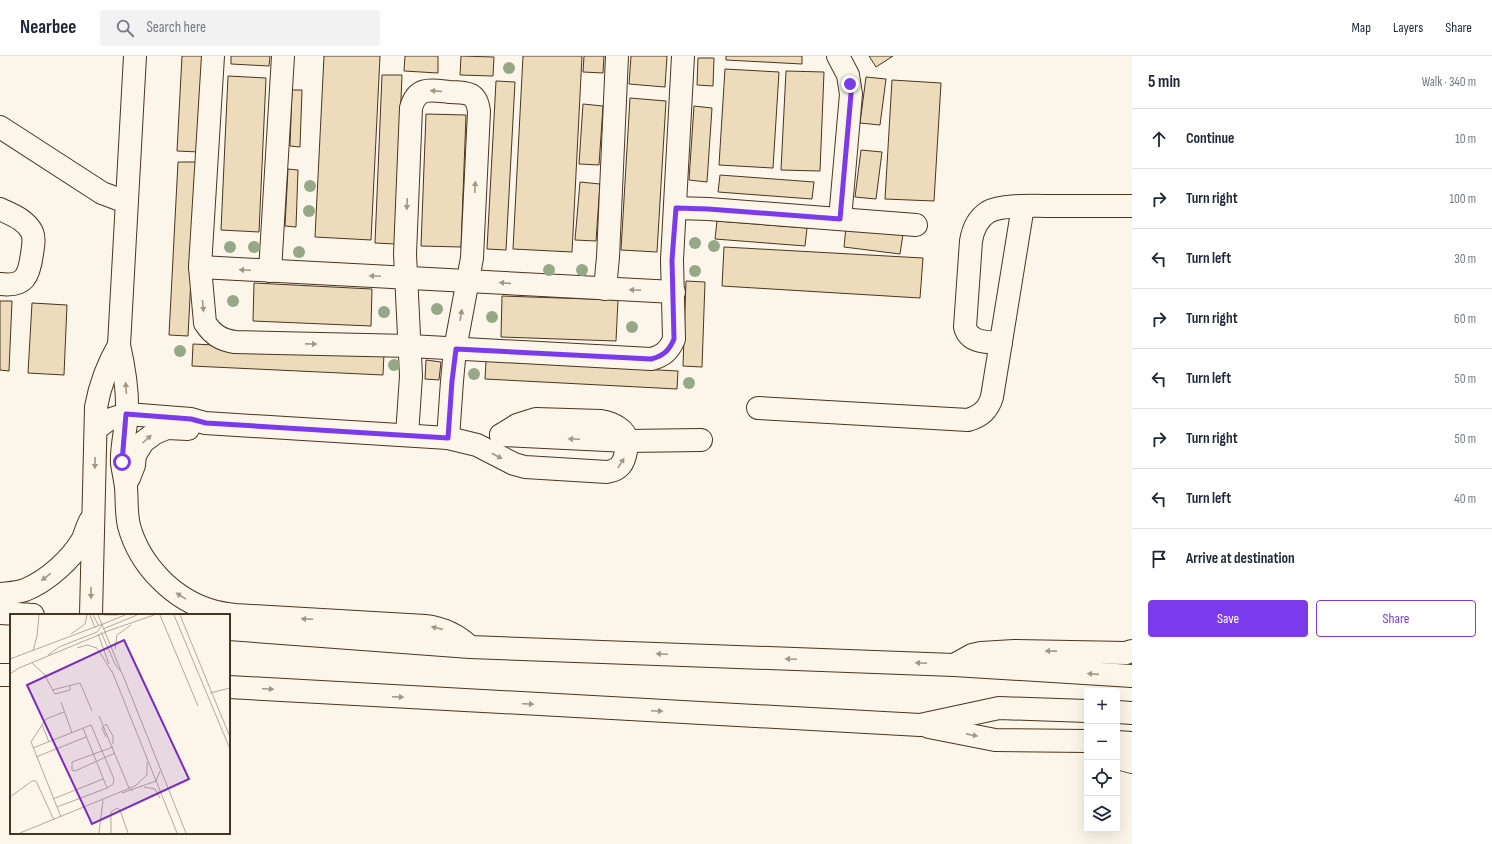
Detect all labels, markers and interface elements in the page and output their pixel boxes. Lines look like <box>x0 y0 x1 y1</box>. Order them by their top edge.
search box <box>100 10 380 46</box>
text: Nearbee <box>20 16 76 39</box>
icon: search <box>114 17 136 39</box>
text: Search here <box>146 18 206 37</box>
text: Map <box>1351 19 1371 36</box>
text: Layers <box>1393 19 1423 36</box>
text: Share <box>1445 19 1472 36</box>
text: 5 min <box>1148 72 1180 92</box>
text: Walk · 340 m <box>1422 74 1476 90</box>
route end <box>841 75 859 93</box>
one-way arrow <box>429 87 442 94</box>
icon: ahead <box>1148 128 1170 150</box>
text: Continue <box>1186 129 1235 148</box>
text: 10 m <box>1455 131 1476 147</box>
one-way arrow <box>472 181 479 193</box>
icon: right <box>1148 188 1170 210</box>
text: Turn right <box>1186 189 1238 208</box>
text: 100 m <box>1449 191 1476 207</box>
one-way arrow <box>404 198 410 211</box>
icon: left <box>1148 248 1170 270</box>
text: Turn left <box>1186 249 1231 268</box>
text: 30 m <box>1454 251 1476 267</box>
one-way arrow <box>238 267 251 273</box>
one-way arrow <box>368 273 381 279</box>
one-way arrow <box>499 279 511 286</box>
one-way arrow <box>629 287 641 294</box>
one-way arrow <box>200 300 206 312</box>
icon: right <box>1148 308 1170 330</box>
one-way arrow <box>459 309 465 322</box>
text: Turn right <box>1186 309 1238 328</box>
text: 60 m <box>1454 311 1476 327</box>
one-way arrow <box>305 341 318 347</box>
icon: left <box>1148 368 1170 390</box>
text: Turn left <box>1186 369 1231 388</box>
text: 50 m <box>1455 371 1476 387</box>
one-way arrow <box>122 382 129 394</box>
icon: right <box>1148 428 1170 450</box>
text: Turn right <box>1186 429 1238 448</box>
text: 50 m <box>1455 431 1476 447</box>
one-way arrow <box>142 435 152 444</box>
one-way arrow <box>568 435 580 442</box>
route start <box>113 453 131 471</box>
one-way arrow <box>492 453 503 459</box>
one-way arrow <box>92 457 98 470</box>
one-way arrow <box>617 458 625 468</box>
icon: left <box>1148 488 1170 510</box>
text: Turn left <box>1186 489 1231 508</box>
text: 40 m <box>1454 491 1476 507</box>
icon: arrive <box>1148 548 1170 570</box>
text: Arrive at destination <box>1186 549 1295 568</box>
one-way arrow <box>41 573 52 581</box>
one-way arrow <box>88 587 94 600</box>
one-way arrow <box>176 592 186 600</box>
button: Save <box>1148 600 1308 637</box>
button: Share <box>1316 600 1476 637</box>
inset map <box>10 614 230 834</box>
one-way arrow <box>300 616 313 622</box>
one-way arrow <box>431 624 443 630</box>
one-way arrow <box>1045 648 1057 655</box>
one-way arrow <box>655 651 668 657</box>
one-way arrow <box>785 655 797 662</box>
one-way arrow <box>915 660 927 667</box>
one-way arrow <box>1087 670 1099 677</box>
one-way arrow <box>262 686 274 693</box>
map controls <box>1084 688 1120 832</box>
button: + <box>1084 688 1120 724</box>
one-way arrow <box>392 693 404 700</box>
one-way arrow <box>522 700 534 707</box>
one-way arrow <box>651 708 664 714</box>
button: − <box>1084 724 1120 760</box>
one-way arrow <box>966 733 978 739</box>
button: locate <box>1084 760 1120 796</box>
button: layers <box>1084 796 1120 832</box>

